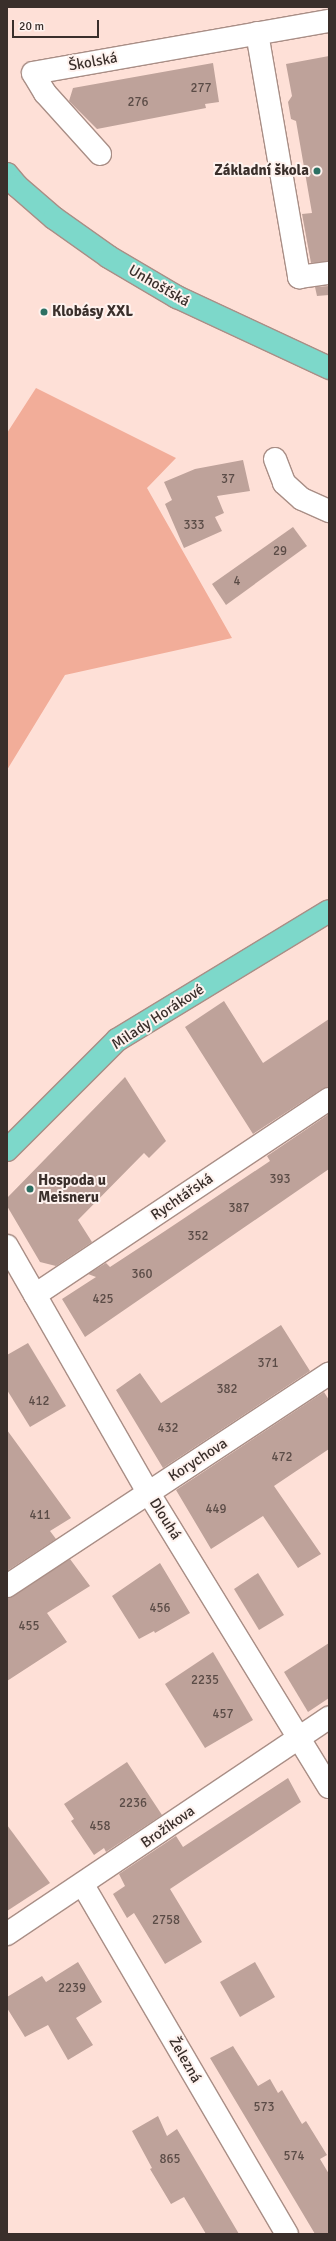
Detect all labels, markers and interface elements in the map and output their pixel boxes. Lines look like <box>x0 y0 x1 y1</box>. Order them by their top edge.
scale bar <box>14 12 101 38</box>
text: 20 m <box>19 19 44 34</box>
street label: Školská <box>67 49 119 75</box>
house number: 277 <box>190 80 212 96</box>
house number: 276 <box>127 94 149 110</box>
place label: Základní škola <box>214 162 309 180</box>
marker: Základní škola <box>312 166 322 176</box>
street label: Unhošťská <box>125 261 193 311</box>
place label: Klobásy XXL <box>52 303 133 321</box>
marker: Klobásy XXL <box>39 307 49 317</box>
house number: 37 <box>221 471 235 487</box>
house number: 333 <box>183 517 205 533</box>
house number: 29 <box>273 543 287 559</box>
house number: 4 <box>233 573 241 589</box>
street label: Milady Horákové <box>108 980 208 1054</box>
street label: Rychtářská <box>147 1170 217 1224</box>
place label: Hospoda u Meisneru <box>38 1171 106 1206</box>
house number: 393 <box>269 1171 291 1187</box>
marker: Hospoda u Meisneru <box>25 1184 35 1194</box>
house number: 387 <box>228 1200 250 1216</box>
house number: 352 <box>187 1228 209 1244</box>
house number: 360 <box>131 1266 153 1282</box>
house number: 425 <box>92 1291 114 1307</box>
house number: 371 <box>257 1355 279 1371</box>
house number: 382 <box>216 1381 238 1397</box>
house number: 412 <box>28 1393 50 1409</box>
house number: 432 <box>157 1420 179 1436</box>
street label: Korychova <box>165 1434 231 1486</box>
house number: 472 <box>271 1449 293 1465</box>
street label: Dlouhá <box>145 1495 185 1543</box>
house number: 449 <box>205 1501 227 1517</box>
house number: 411 <box>29 1507 51 1523</box>
house number: 456 <box>149 1600 171 1616</box>
house number: 455 <box>18 1618 40 1634</box>
house number: 2235 <box>191 1672 219 1688</box>
house number: 457 <box>212 1706 234 1722</box>
house number: 2236 <box>119 1795 147 1811</box>
street label: Brožíkova <box>138 1802 198 1852</box>
house number: 458 <box>89 1818 111 1834</box>
house number: 2758 <box>152 1912 180 1928</box>
house number: 2239 <box>58 1980 86 1996</box>
street label: Železná <box>165 2034 205 2086</box>
house number: 573 <box>253 2099 275 2115</box>
house number: 574 <box>283 2148 305 2164</box>
house number: 865 <box>159 2151 181 2167</box>

